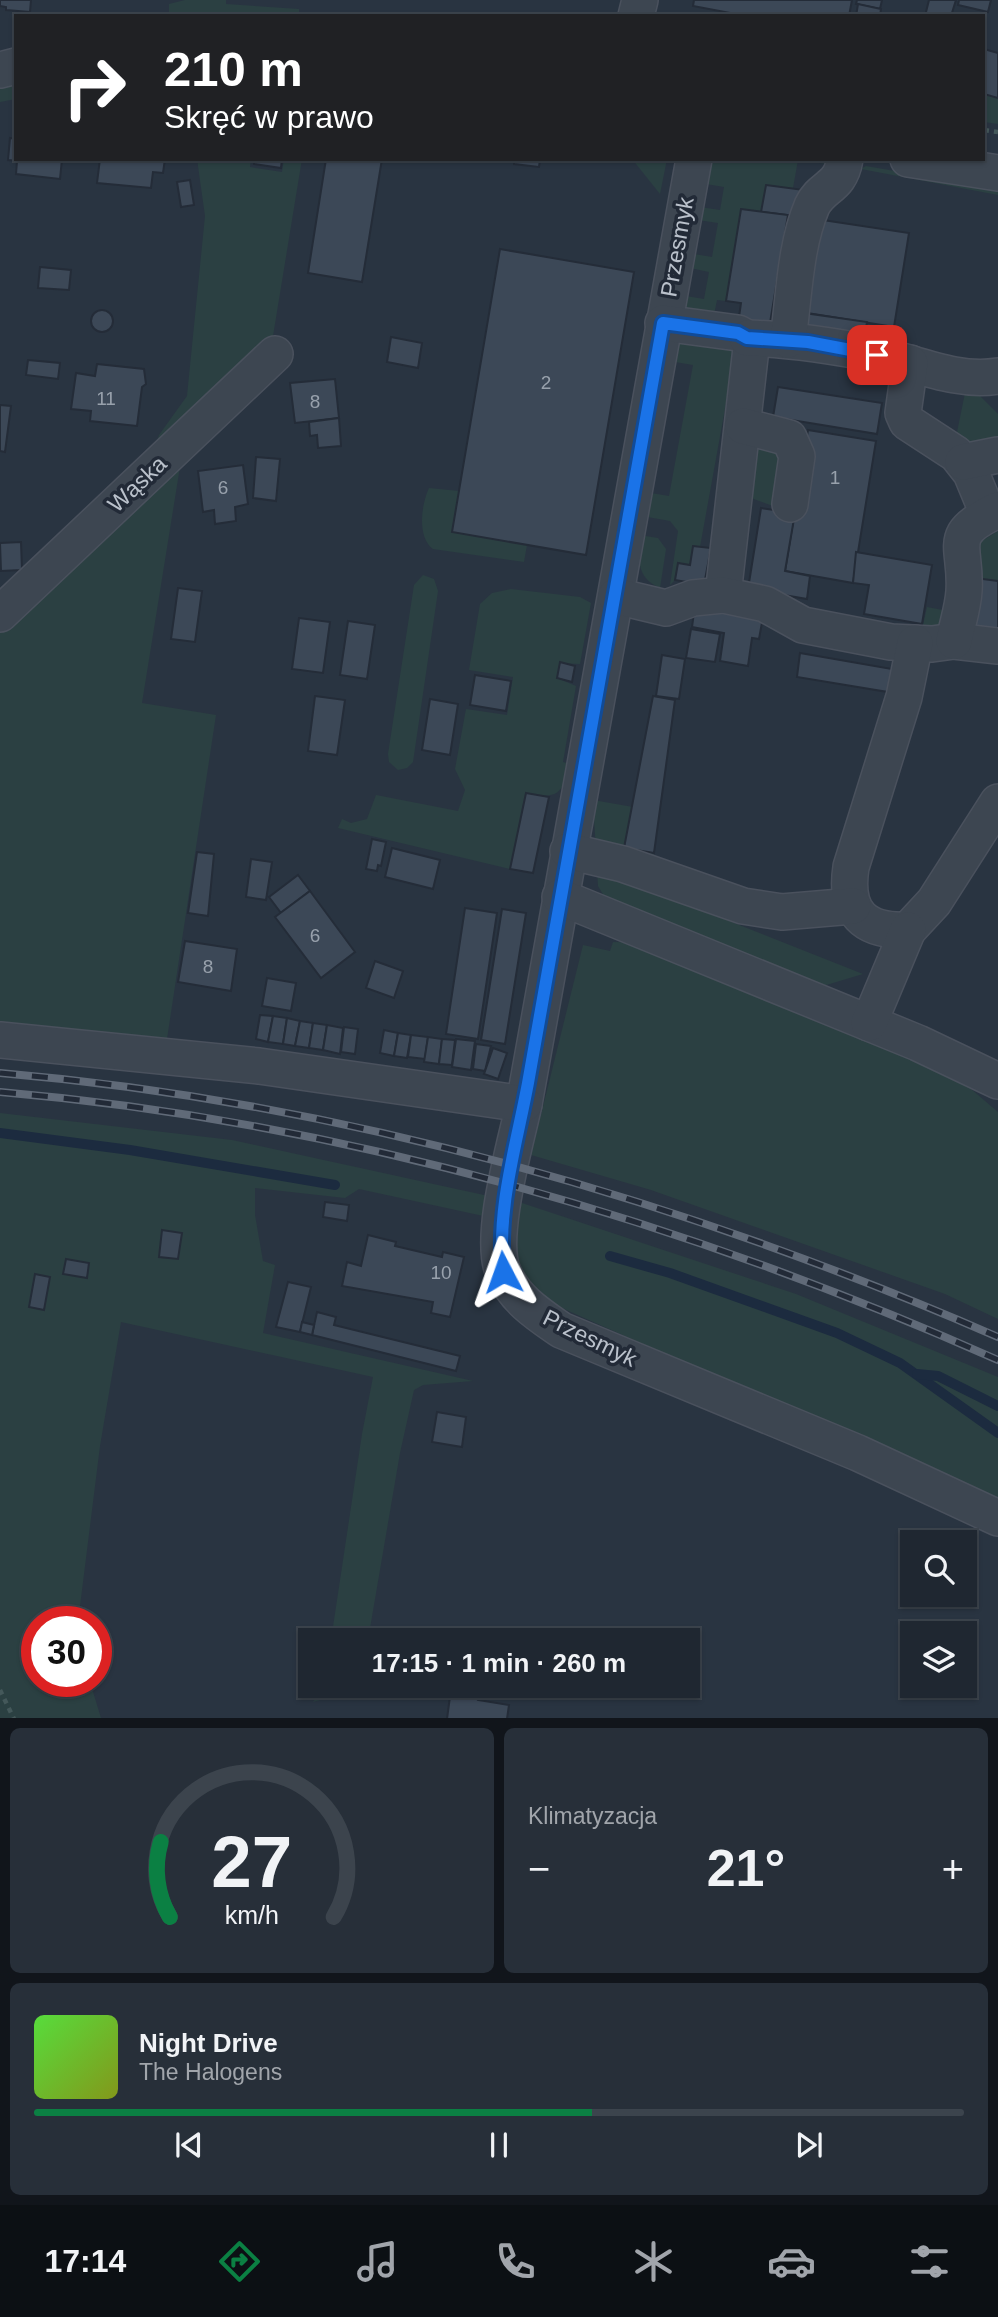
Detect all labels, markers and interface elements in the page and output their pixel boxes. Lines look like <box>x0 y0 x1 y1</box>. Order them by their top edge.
icon: right <box>49 42 140 133</box>
text: 210 m <box>164 42 303 96</box>
text: Skręć w prawo <box>164 99 374 135</box>
street label: Przesmyk <box>655 195 699 299</box>
pin <box>847 325 907 385</box>
icon: arrive <box>858 336 896 374</box>
house number: 2 <box>541 372 551 393</box>
house number: 11 <box>96 388 116 409</box>
house number: 8 <box>310 391 320 412</box>
street label: Wąska <box>102 450 172 517</box>
house number: 1 <box>830 467 840 488</box>
house number: 6 <box>218 477 228 498</box>
house number: 6 <box>310 925 320 946</box>
house number: 8 <box>203 956 213 977</box>
position arrow <box>466 1235 540 1309</box>
house number: 10 <box>430 1262 452 1283</box>
street label: Przesmyk <box>539 1304 642 1372</box>
map controls <box>900 1530 977 1698</box>
button: search <box>900 1530 977 1607</box>
speed limit sign: 30 <box>21 1606 112 1697</box>
button: layers <box>900 1621 977 1698</box>
text: 17:15 · 1 min · 260 m <box>372 1648 626 1678</box>
text: Klimatyzacja <box>528 1803 657 1829</box>
text: 27 <box>212 1821 292 1902</box>
text: 21° <box>707 1839 785 1897</box>
text: − <box>528 1848 550 1890</box>
text: + <box>942 1848 964 1890</box>
text: km/h <box>225 1900 279 1928</box>
text: Night Drive <box>139 2028 278 2058</box>
text: The Halogens <box>139 2059 282 2085</box>
icon: previous <box>170 2126 208 2164</box>
icon: pause <box>480 2126 518 2164</box>
icon: next <box>790 2126 828 2164</box>
icon: directions <box>215 2237 264 2286</box>
icon: music <box>353 2237 402 2286</box>
icon: phone <box>491 2237 540 2286</box>
icon: climate <box>629 2237 678 2286</box>
icon: car <box>767 2237 816 2286</box>
icon: filters <box>905 2237 954 2286</box>
text: 17:14 <box>44 2243 126 2279</box>

